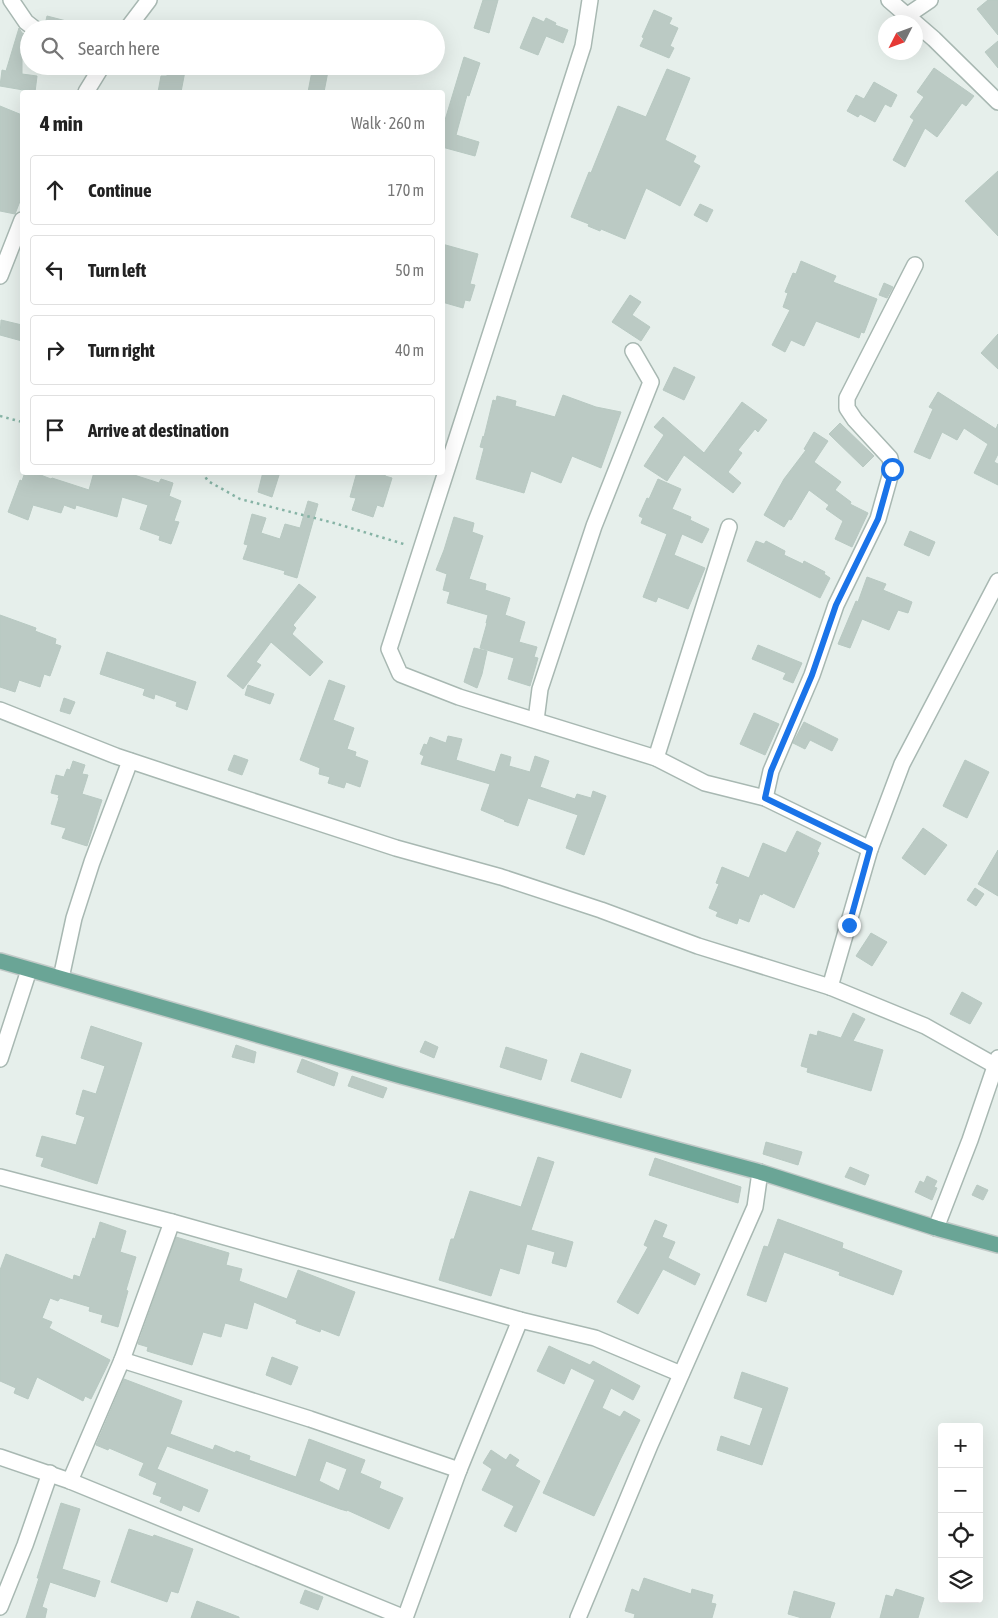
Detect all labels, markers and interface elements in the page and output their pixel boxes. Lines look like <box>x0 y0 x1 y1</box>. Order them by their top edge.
north arrow <box>878 15 923 60</box>
search box <box>20 20 445 75</box>
icon: search <box>38 34 66 62</box>
text: Search here <box>78 37 160 59</box>
text: 4 min <box>40 111 83 135</box>
text: Walk · 260 m <box>351 114 425 132</box>
icon: ahead <box>41 176 69 204</box>
text: Continue <box>88 179 152 201</box>
text: 170 m <box>388 181 424 199</box>
icon: left <box>41 256 69 284</box>
text: Turn left <box>88 259 146 281</box>
text: 50 m <box>395 261 424 279</box>
icon: right <box>41 336 69 364</box>
text: Turn right <box>88 339 155 361</box>
text: 40 m <box>395 341 424 359</box>
icon: arrive <box>41 416 69 444</box>
text: Arrive at destination <box>88 419 229 441</box>
route start <box>881 458 904 481</box>
route end <box>838 914 861 937</box>
map controls <box>938 1423 983 1603</box>
button: + <box>938 1423 983 1468</box>
button: − <box>938 1468 983 1513</box>
button: locate <box>938 1513 983 1558</box>
button: layers <box>938 1558 983 1603</box>

